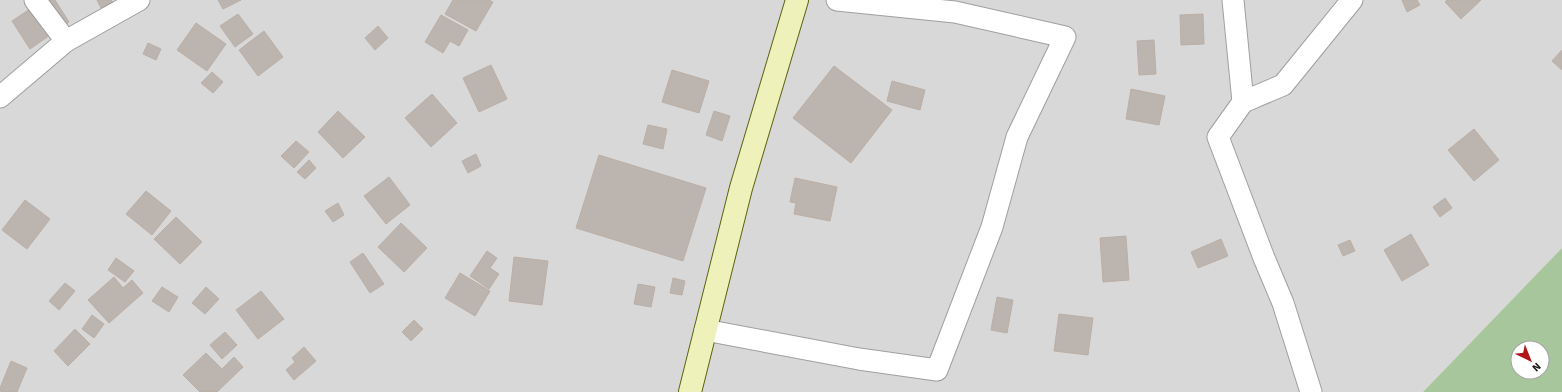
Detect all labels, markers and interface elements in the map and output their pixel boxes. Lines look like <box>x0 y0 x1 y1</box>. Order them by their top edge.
north arrow <box>1510 340 1550 380</box>
text: N <box>1529 359 1544 375</box>

